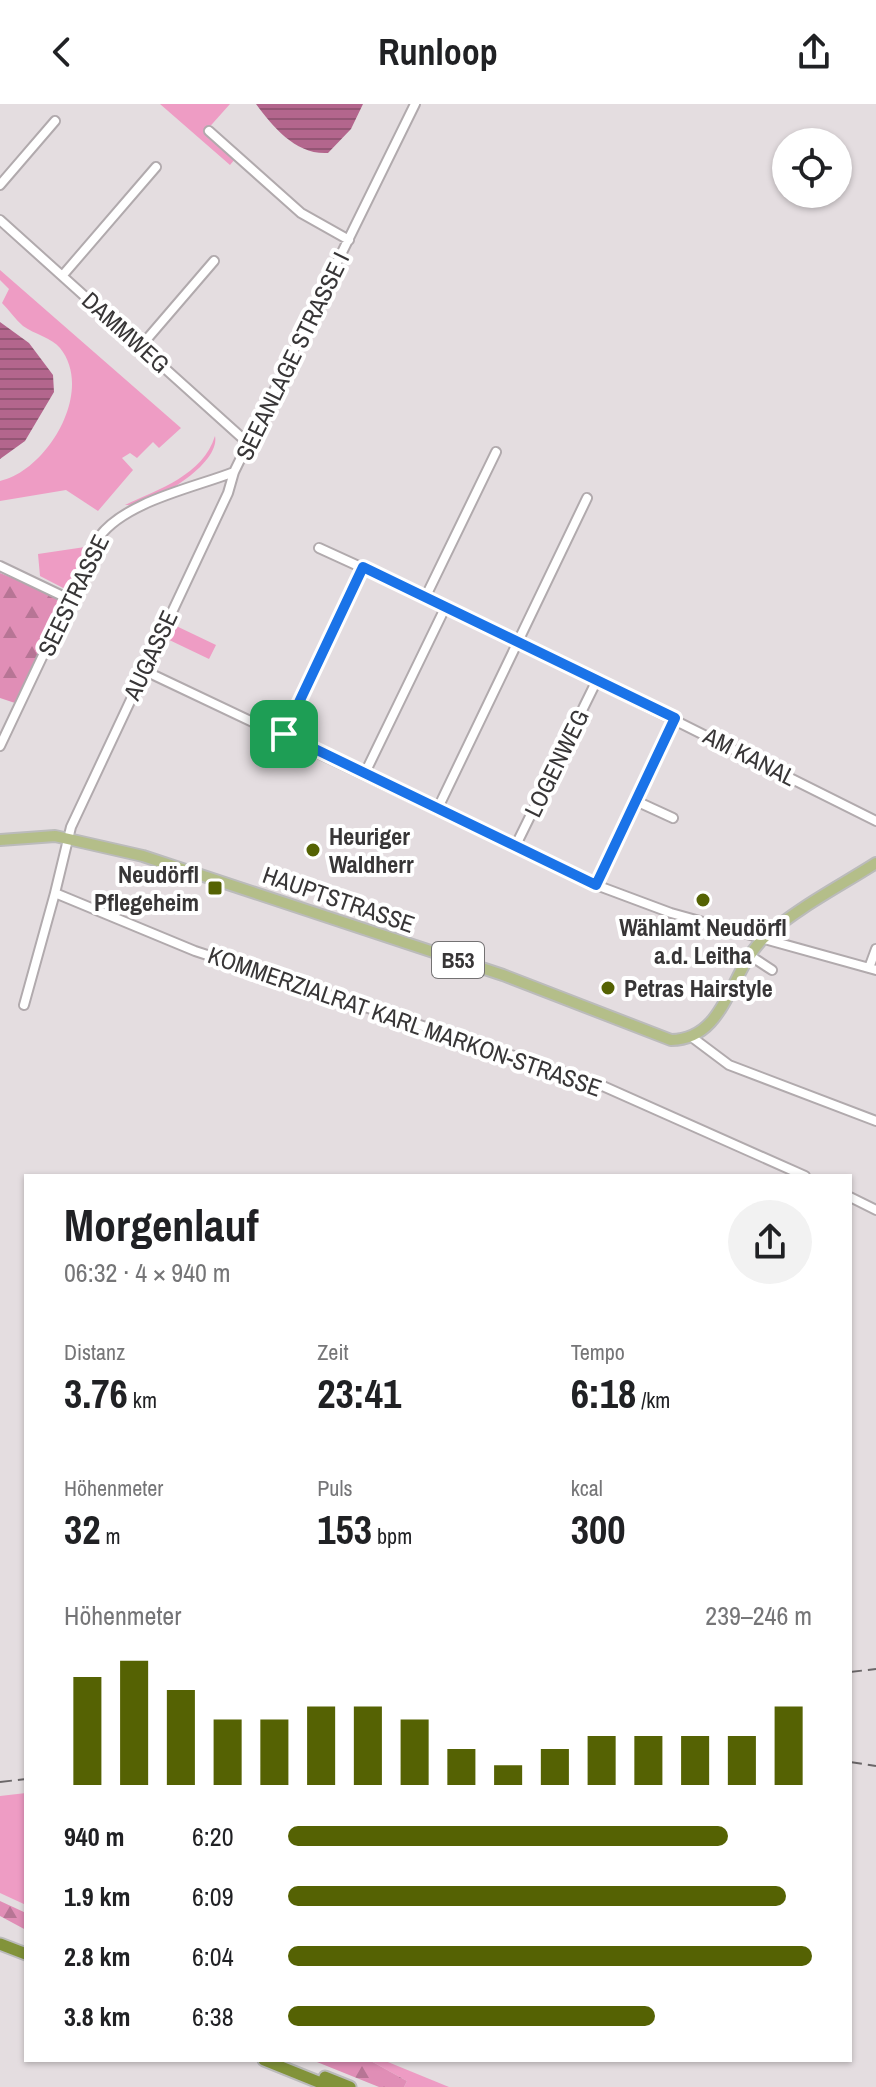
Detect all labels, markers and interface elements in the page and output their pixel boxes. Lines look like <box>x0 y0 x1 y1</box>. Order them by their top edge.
text: Runloop <box>378 28 498 76</box>
icon: back <box>40 30 84 74</box>
icon: share <box>792 30 836 74</box>
map controls <box>772 128 852 208</box>
button: locate <box>772 128 852 208</box>
street label: SEEANLAGE STRASSE I <box>228 247 356 465</box>
street label: DAMMWEG <box>75 284 177 380</box>
street label: SEESTRASSE <box>30 529 116 661</box>
street label: AUGASSE <box>115 605 185 706</box>
pin <box>250 700 318 768</box>
street label: LOGENWEG <box>516 704 596 822</box>
icon: arrive <box>262 712 306 756</box>
street label: AM KANAL <box>698 719 802 793</box>
place label: Heuriger Waldherr <box>329 820 414 880</box>
marker: Heuriger Waldherr <box>304 841 322 859</box>
place label: Neudörfl Pflegeheim <box>94 858 199 918</box>
street label: HAUPTSTRASSE <box>259 858 419 940</box>
marker: Neudörfl Pflegeheim <box>206 879 224 897</box>
marker: Wählamt Neudörfl a.d. Leitha <box>694 891 712 909</box>
place label: Wählamt Neudörfl a.d. Leitha <box>619 911 787 971</box>
street label: KOMMERZIALRAT KARL MARKON-STRASSE <box>204 938 606 1104</box>
road number: B53 <box>432 942 484 978</box>
place label: Petras Hairstyle <box>624 972 773 1004</box>
marker: Petras Hairstyle <box>599 979 617 997</box>
text: Morgenlauf <box>64 1195 258 1255</box>
button: share <box>728 1200 812 1284</box>
text: 06:32 · 4 × 940 m <box>64 1255 231 1290</box>
text: Distanz <box>64 1337 125 1367</box>
text: Zeit <box>317 1337 348 1367</box>
text: Tempo <box>571 1337 625 1367</box>
text: 3.76 <box>64 1367 128 1420</box>
text: 23:41 <box>317 1367 401 1420</box>
text: 6:18 <box>571 1367 636 1420</box>
text: km <box>128 1385 157 1415</box>
text: /km <box>636 1385 670 1415</box>
text: Höhenmeter <box>64 1473 163 1503</box>
text: Puls <box>317 1473 352 1503</box>
text: kcal <box>571 1473 603 1503</box>
text: 32 <box>64 1503 100 1556</box>
text: 153 <box>317 1503 372 1556</box>
text: 300 <box>571 1503 625 1556</box>
text: m <box>100 1521 121 1551</box>
text: bpm <box>372 1521 412 1551</box>
text: Höhenmeter <box>64 1598 181 1633</box>
text: 239–246 m <box>705 1598 812 1633</box>
text: 940 m <box>64 1819 124 1854</box>
text: 6:20 <box>192 1819 234 1854</box>
text: 1.9 km <box>64 1879 130 1914</box>
text: 6:09 <box>192 1879 234 1914</box>
text: 2.8 km <box>64 1939 130 1974</box>
text: 6:04 <box>192 1939 234 1974</box>
text: 3.8 km <box>64 1999 130 2034</box>
text: 6:38 <box>192 1999 234 2034</box>

